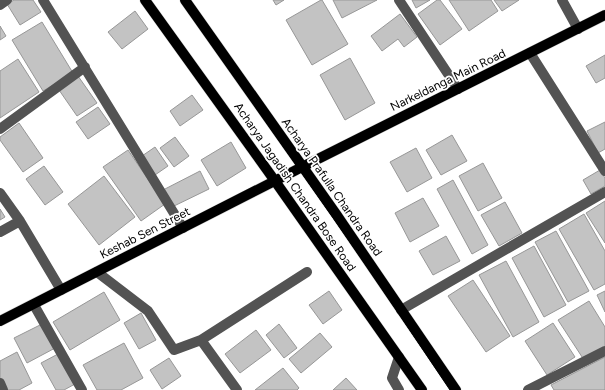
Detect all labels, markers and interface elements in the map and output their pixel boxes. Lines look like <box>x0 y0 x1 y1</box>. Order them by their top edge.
street label: Narkeldanga Main Road <box>388 46 508 114</box>
street label: Acharya Jagadish Chandra Bose Road <box>231 100 359 274</box>
street label: Acharya Prafulla Chandra Road <box>279 115 385 259</box>
street label: Keshab Sen Street <box>98 204 193 262</box>

